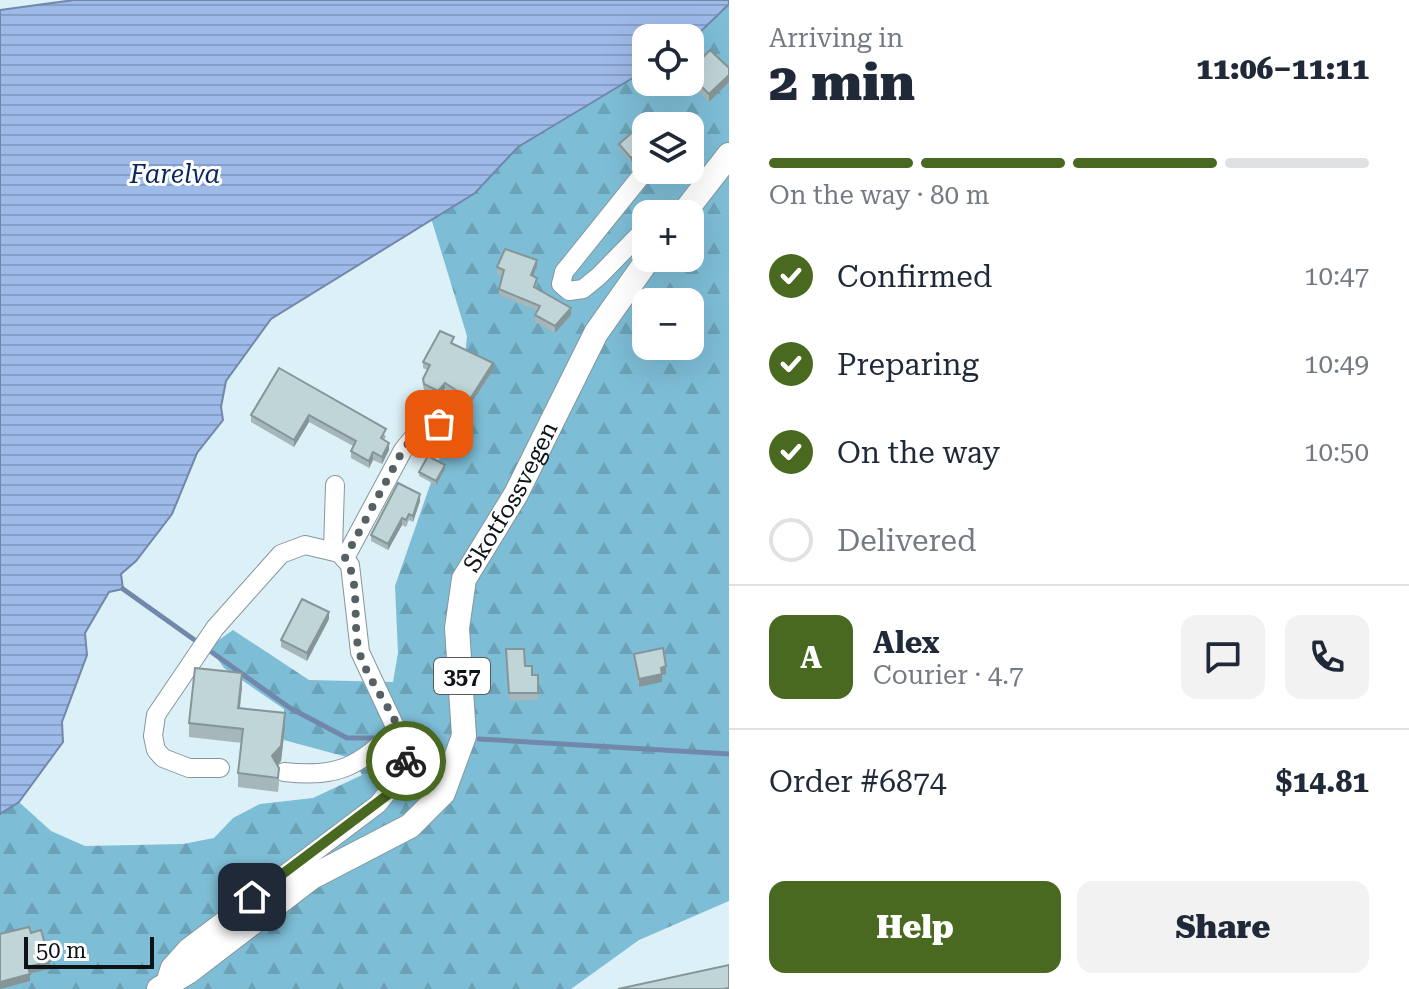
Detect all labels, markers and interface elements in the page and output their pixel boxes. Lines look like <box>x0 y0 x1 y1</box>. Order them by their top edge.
text: Arriving in <box>769 23 903 53</box>
map controls <box>632 24 704 360</box>
button: locate <box>632 24 704 96</box>
text: 11:06–11:11 <box>1196 51 1369 86</box>
text: 2 min <box>769 52 915 113</box>
button: layers <box>632 112 704 184</box>
water label: Farelva <box>129 159 220 189</box>
text: On the way · 80 m <box>769 180 989 210</box>
button: + <box>632 200 704 272</box>
icon: check <box>769 254 813 298</box>
text: Confirmed <box>837 259 992 294</box>
text: 10:47 <box>1304 261 1369 291</box>
button: − <box>632 288 704 360</box>
icon: check <box>769 342 813 386</box>
text: Preparing <box>837 347 979 382</box>
text: 10:49 <box>1304 349 1369 379</box>
pin <box>405 390 473 458</box>
icon: bag <box>417 402 461 446</box>
street label: Skotfossvegen <box>458 417 564 577</box>
icon: check <box>769 430 813 474</box>
text: On the way <box>837 435 1000 470</box>
text: 10:50 <box>1304 437 1369 467</box>
text: Delivered <box>837 523 976 558</box>
button: chat <box>1181 615 1265 699</box>
button: phone <box>1285 615 1369 699</box>
text: Alex <box>873 625 940 660</box>
text: A <box>800 640 822 675</box>
road number: 357 <box>434 658 490 694</box>
text: Courier · 4.7 <box>873 660 1023 690</box>
courier <box>366 721 446 801</box>
icon: bike <box>384 739 428 783</box>
text: Order #6874 <box>769 764 947 799</box>
text: $14.81 <box>1276 764 1369 799</box>
pin <box>218 863 286 931</box>
icon: home <box>230 875 274 919</box>
button: Help <box>769 881 1061 973</box>
button: Share <box>1077 881 1369 973</box>
scale bar <box>24 933 154 969</box>
text: 50 m <box>36 938 86 963</box>

